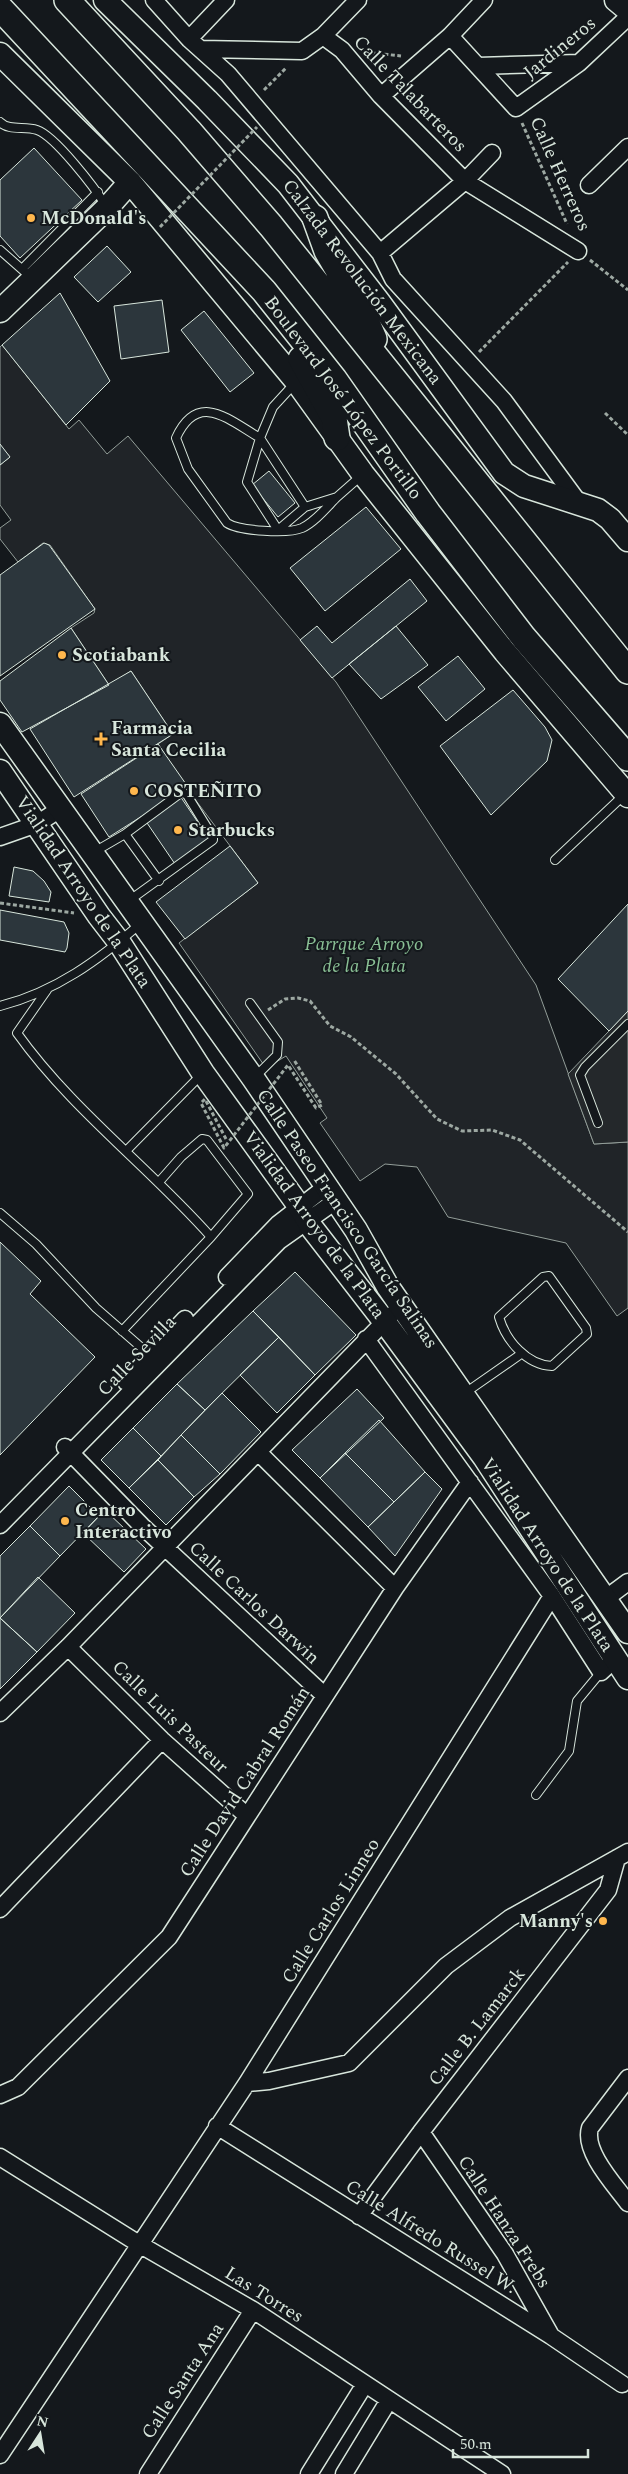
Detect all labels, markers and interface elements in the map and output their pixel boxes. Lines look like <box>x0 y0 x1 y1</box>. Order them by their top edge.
street label: Jardineros <box>517 10 603 86</box>
street label: Calle Talabarteros <box>346 29 474 159</box>
street label: Calle Herreros <box>522 112 598 236</box>
street label: Calzada Revolución Mexicana <box>275 173 450 392</box>
place label: McDonald's <box>41 204 147 233</box>
marker: McDonald's <box>25 212 37 224</box>
street label: Boulevard José López Portillo <box>256 290 430 506</box>
place label: Scotiabank <box>72 641 171 670</box>
marker: Scotiabank <box>56 649 68 661</box>
place label: Farmacia Santa Cecilia <box>111 714 227 765</box>
marker: Farmacia Santa Cecilia <box>95 733 107 745</box>
place label: COSTEÑITO <box>144 777 262 806</box>
marker: COSTEÑITO <box>128 785 140 797</box>
street label: Vialidad Arroyo de la Plata <box>8 790 159 995</box>
place label: Starbucks <box>188 816 275 845</box>
marker: Starbucks <box>172 824 184 836</box>
park label: Parrque Arroyo de la Plata <box>305 930 423 981</box>
street label: Calle Paseo Francisco García Salinas <box>249 1083 445 1355</box>
street label: Vialidad Arroyo de la Plata <box>236 1125 393 1326</box>
street label: Calle Sevilla <box>91 1308 184 1403</box>
street label: Vialidad Arroyo de la Plata <box>473 1452 621 1659</box>
place label: Centro Interactivo <box>75 1496 172 1547</box>
marker: Centro Interactivo <box>59 1515 71 1527</box>
street label: Calle Carlos Darwin <box>182 1534 326 1672</box>
street label: Calle Luis Pasteur <box>105 1653 235 1781</box>
street label: Calle David Cabral Román <box>172 1681 318 1883</box>
street label: Calle Carlos Linneo <box>274 1832 388 1990</box>
place label: Manny's <box>519 1907 593 1936</box>
marker: Manny's <box>597 1915 609 1927</box>
street label: Calle B. Lamarck <box>421 1961 533 2093</box>
street label: Calle Hanza Frebs <box>450 2150 558 2294</box>
street label: Calle Alfredo Russel W. <box>339 2172 523 2302</box>
street label: Las Torres <box>219 2259 309 2331</box>
street label: Calle Santa Ana <box>134 2316 232 2445</box>
north arrow <box>15 2409 65 2459</box>
text: N <box>35 2410 50 2433</box>
scale bar <box>453 2426 588 2458</box>
text: 50 m <box>460 2433 492 2456</box>

